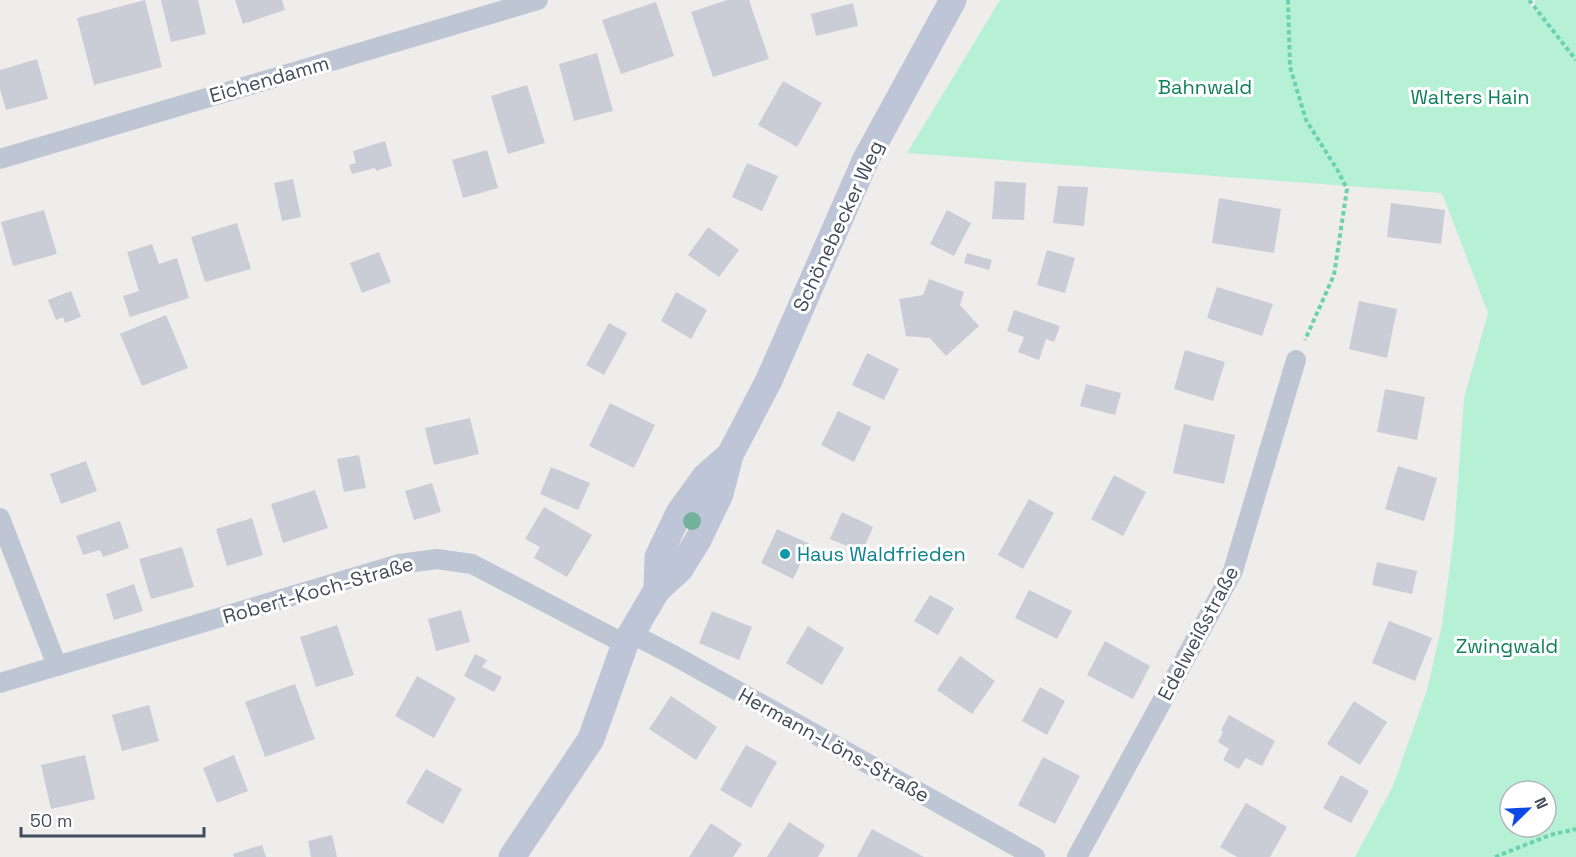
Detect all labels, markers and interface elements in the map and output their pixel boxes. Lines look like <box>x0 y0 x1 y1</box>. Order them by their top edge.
street label: Eichendamm <box>206 50 332 108</box>
park label: Bahnwald <box>1158 74 1252 100</box>
park label: Walters Hain <box>1410 84 1530 110</box>
street label: Schönebecker Weg <box>787 136 889 316</box>
place label: Haus Waldfrieden <box>797 541 966 567</box>
marker: Haus Waldfrieden <box>778 547 792 561</box>
street label: Robert-Koch-Straße <box>220 550 416 630</box>
street label: Edelweißstraße <box>1152 561 1244 705</box>
park label: Zwingwald <box>1456 633 1558 659</box>
street label: Hermann-Löns-Straße <box>734 682 934 808</box>
north arrow <box>1498 779 1558 839</box>
text: N <box>1529 794 1553 812</box>
scale bar <box>21 800 204 838</box>
text: 50 m <box>30 809 72 832</box>

